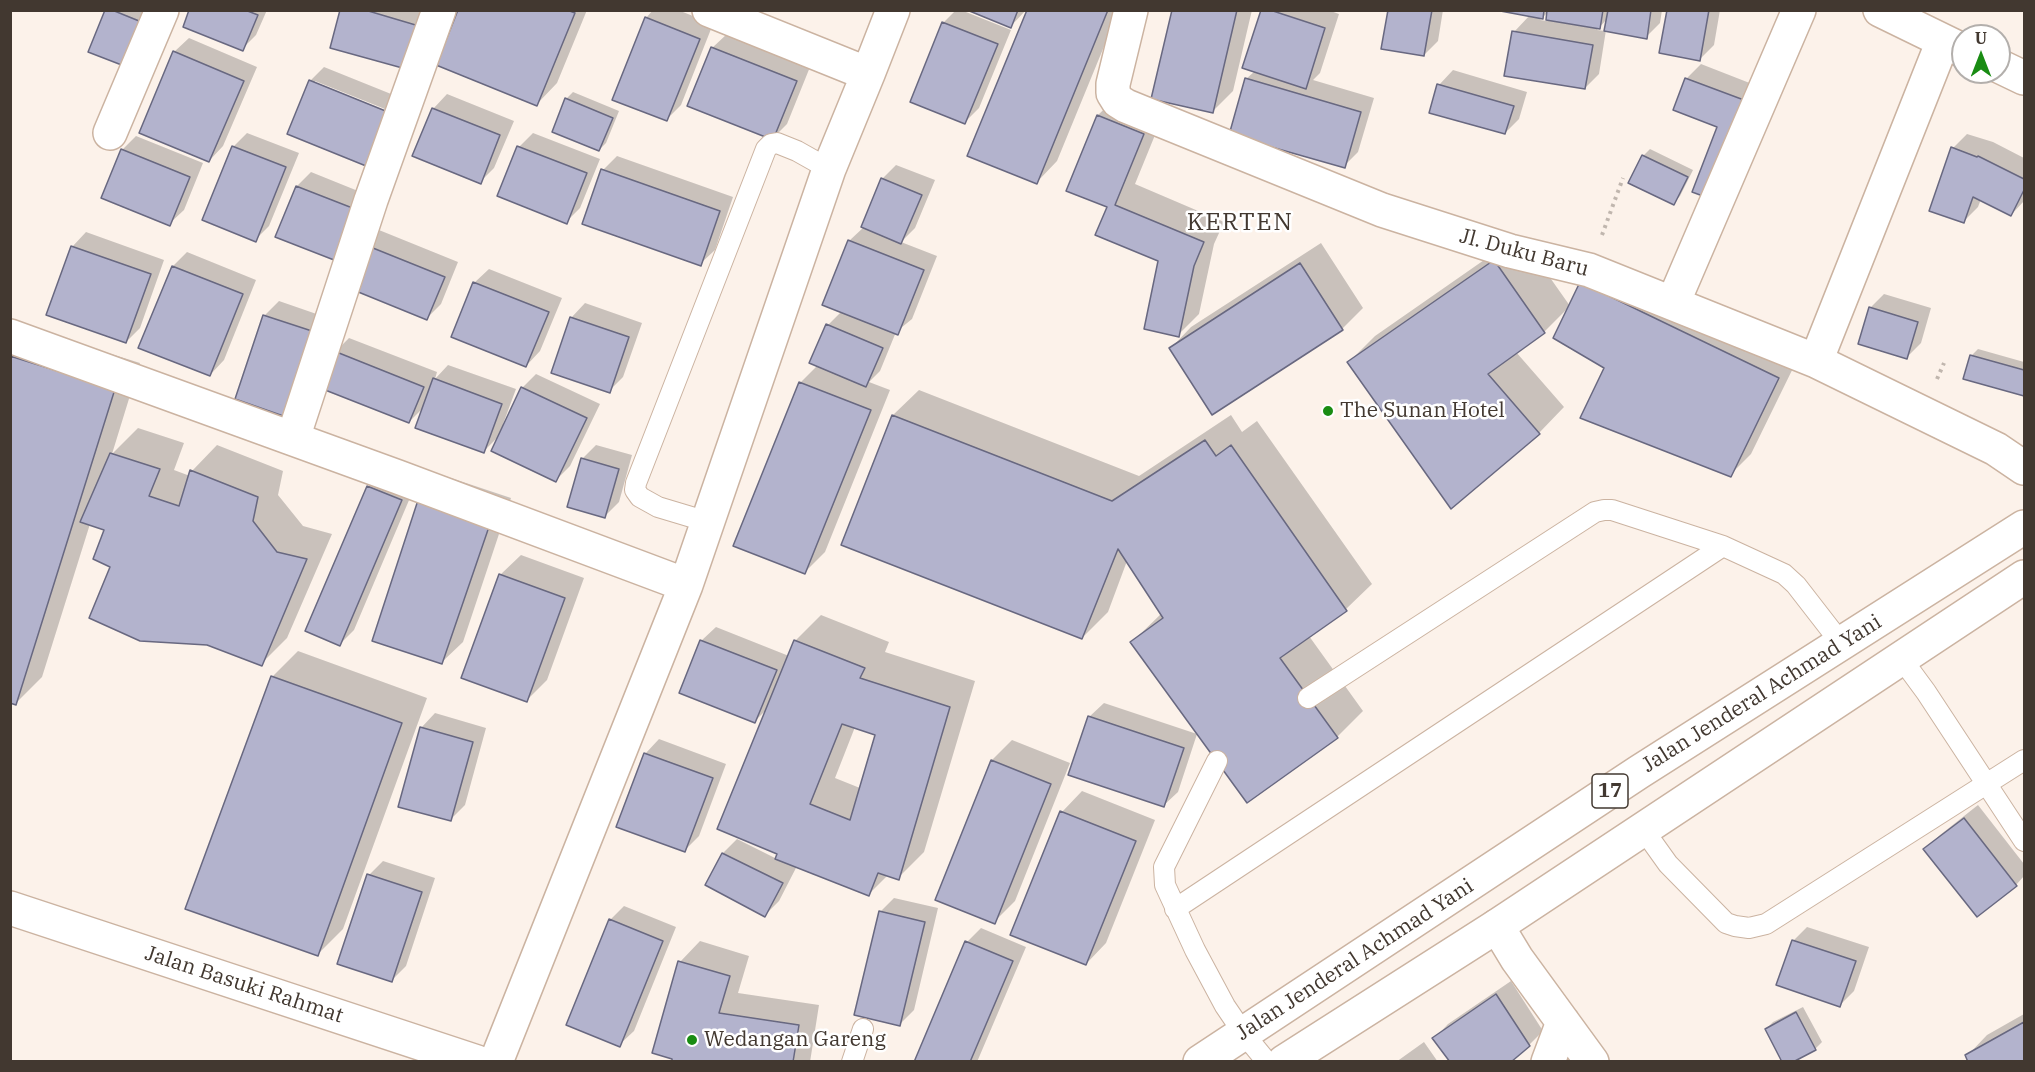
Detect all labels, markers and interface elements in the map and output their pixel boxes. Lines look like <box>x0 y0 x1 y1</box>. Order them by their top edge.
north arrow <box>1951 24 2011 84</box>
text: U <box>1975 28 1987 48</box>
district label: KERTEN <box>1187 209 1293 237</box>
street label: Jl. Duku Baru <box>1457 224 1591 282</box>
place label: The Sunan Hotel <box>1340 398 1505 424</box>
marker: The Sunan Hotel <box>1321 404 1335 418</box>
street label: Jalan Jenderal Achmad Yani <box>1638 610 1886 778</box>
road number: 17 <box>1592 774 1628 808</box>
street label: Jalan Jenderal Achmad Yani <box>1232 874 1478 1046</box>
street label: Jalan Basuki Rahmat <box>142 941 346 1029</box>
place label: Wedangan Gareng <box>704 1027 886 1053</box>
marker: Wedangan Gareng <box>685 1033 699 1047</box>

